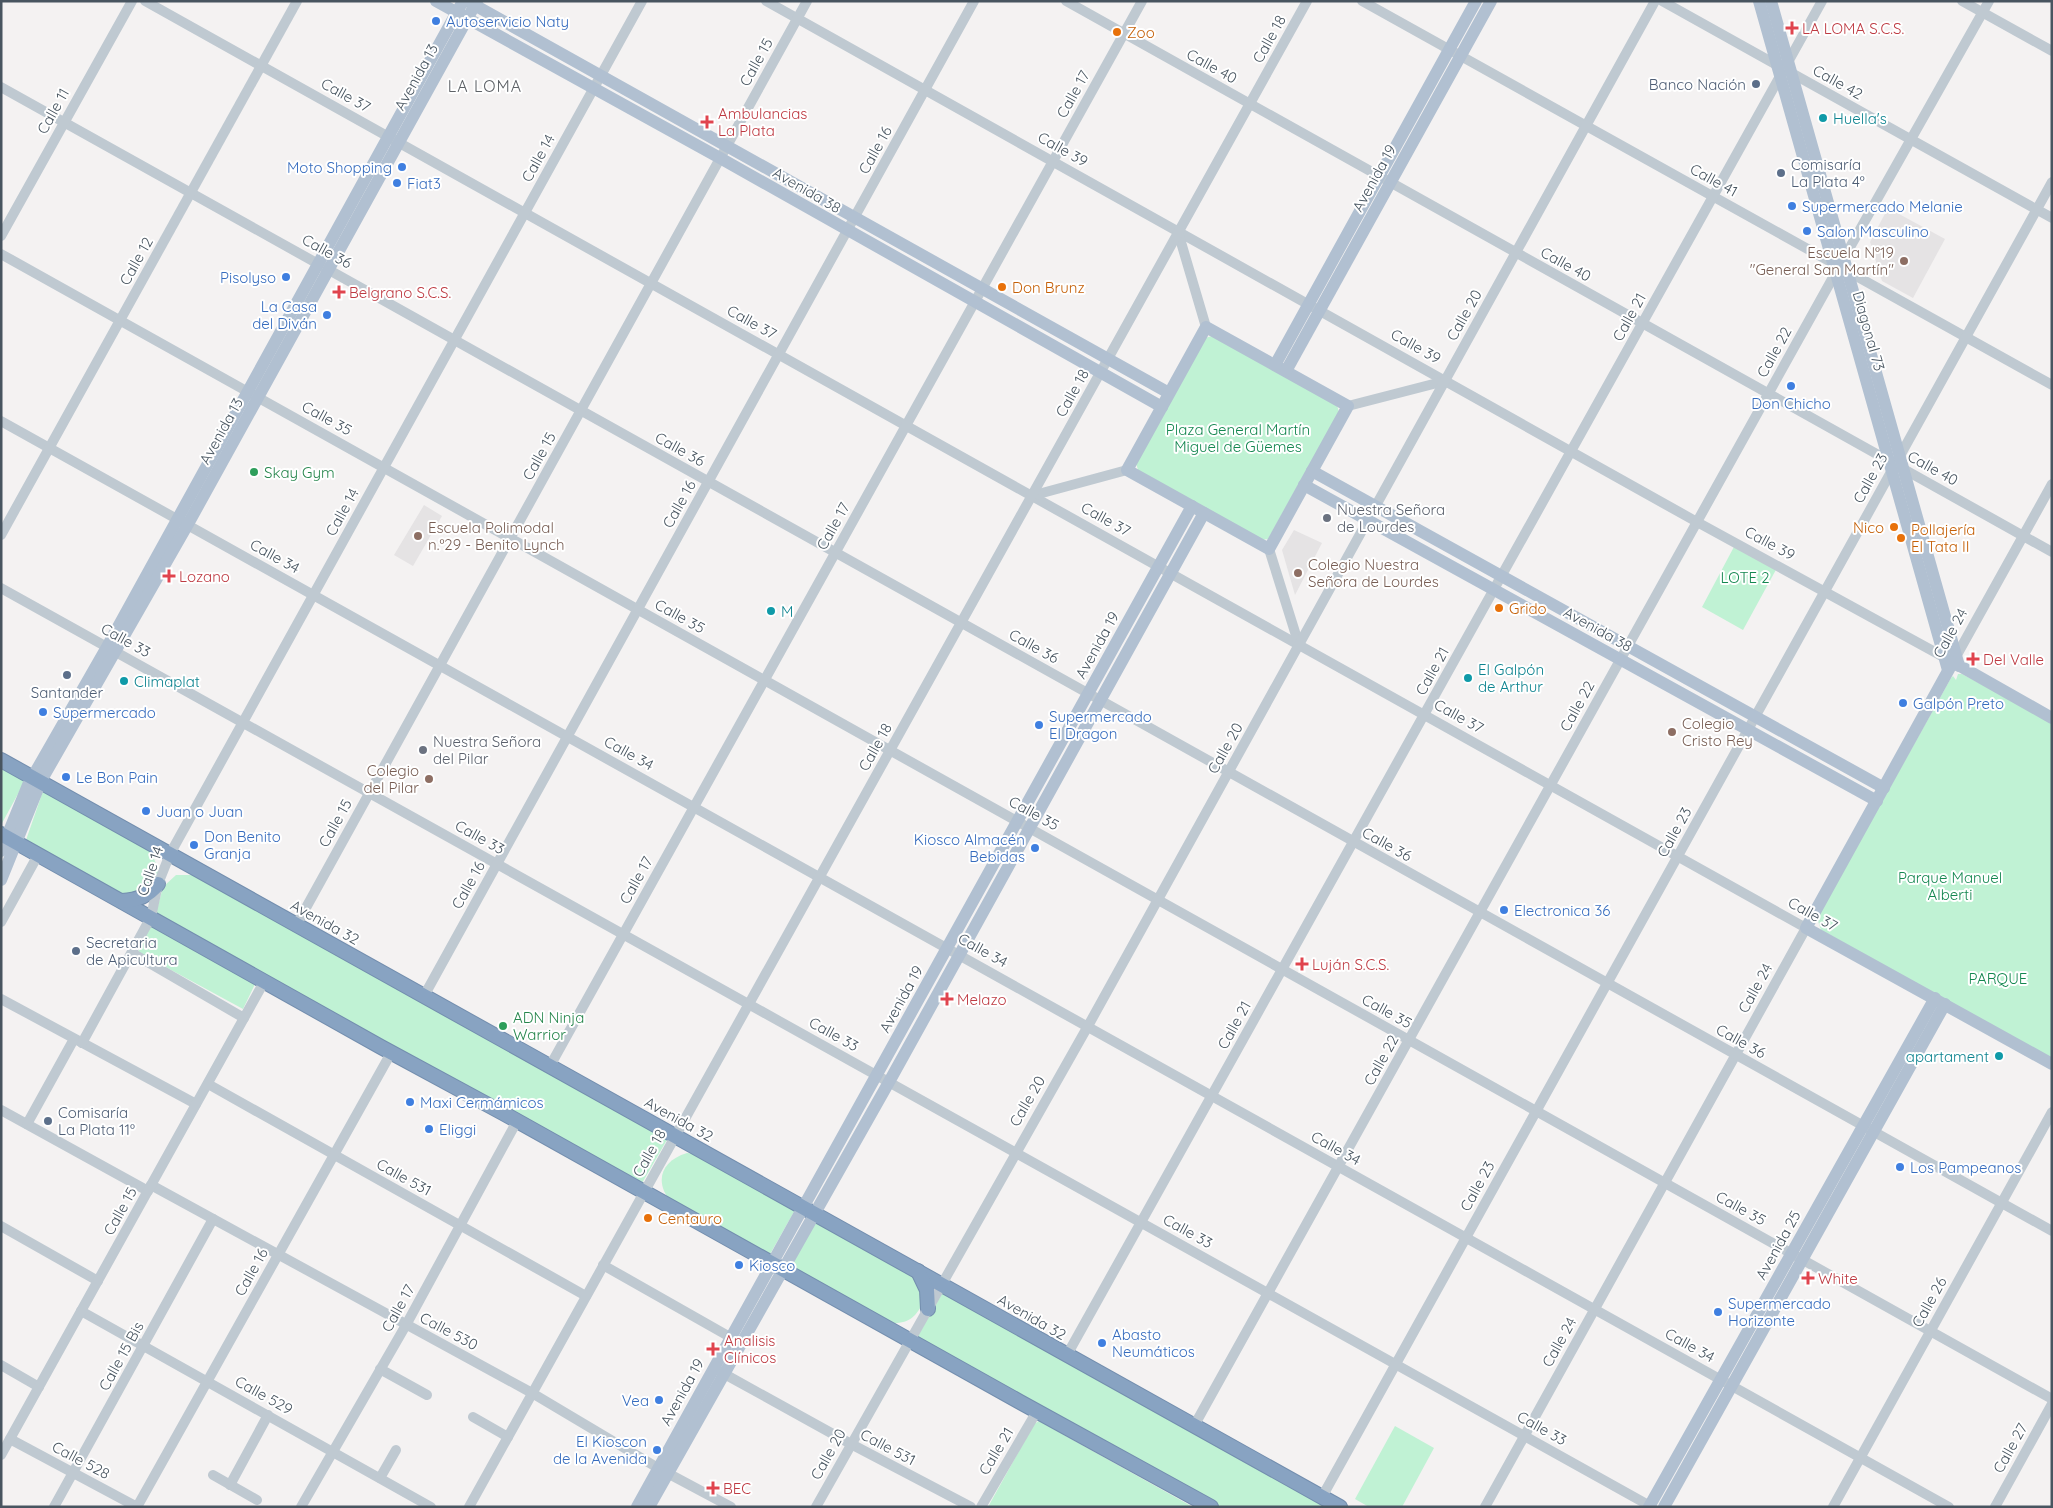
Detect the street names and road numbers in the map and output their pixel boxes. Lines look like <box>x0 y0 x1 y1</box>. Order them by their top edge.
street label: Calle 18 <box>1248 12 1290 66</box>
street label: Calle 15 <box>735 35 777 89</box>
street label: Avenida 13 <box>390 40 442 114</box>
street label: Calle 40 <box>1183 44 1241 88</box>
street label: Calle 42 <box>1810 60 1866 104</box>
street label: Calle 17 <box>1052 67 1094 121</box>
street label: Calle 37 <box>318 74 374 116</box>
street label: Calle 11 <box>33 85 73 137</box>
street label: Calle 16 <box>854 123 896 177</box>
street label: Calle 39 <box>1035 127 1091 171</box>
street label: Calle 14 <box>517 131 559 185</box>
street label: Avenida 19 <box>1348 141 1400 215</box>
street label: Calle 41 <box>1687 159 1741 201</box>
street label: Avenida 38 <box>769 163 845 217</box>
street label: Calle 36 <box>299 230 355 272</box>
street label: Calle 12 <box>115 234 157 288</box>
street label: Calle 40 <box>1537 242 1595 286</box>
street label: Calle 20 <box>1442 286 1486 344</box>
street label: Diagonal 73 <box>1849 289 1889 373</box>
street label: Calle 21 <box>1608 290 1650 344</box>
street label: Calle 37 <box>724 301 780 343</box>
street label: Calle 22 <box>1752 323 1796 381</box>
street label: Calle 39 <box>1388 324 1444 368</box>
street label: Calle 18 <box>1051 366 1093 420</box>
street label: Avenida 13 <box>195 394 247 468</box>
street label: Calle 35 <box>299 397 355 439</box>
street label: Calle 36 <box>652 428 708 470</box>
street label: Calle 15 <box>518 429 560 483</box>
street label: Calle 40 <box>1904 446 1962 490</box>
street label: Calle 23 <box>1849 449 1892 506</box>
street label: Calle 16 <box>658 477 700 531</box>
street label: Calle 14 <box>321 485 363 539</box>
street label: Calle 37 <box>1078 498 1134 540</box>
street label: Calle 17 <box>812 499 854 553</box>
street label: Calle 39 <box>1742 522 1798 564</box>
street label: Calle 34 <box>247 535 303 577</box>
street label: Calle 35 <box>652 595 708 637</box>
street label: Avenida 38 <box>1560 602 1636 656</box>
street label: Calle 24 <box>1929 605 1971 661</box>
street label: Avenida 19 <box>1071 608 1123 682</box>
street label: Calle 33 <box>98 619 154 661</box>
street label: Calle 36 <box>1006 625 1062 667</box>
street label: Calle 21 <box>1411 644 1453 698</box>
street label: Calle 22 <box>1555 677 1599 735</box>
street label: Calle 37 <box>1431 695 1487 737</box>
street label: Calle 20 <box>1203 719 1247 777</box>
street label: Calle 18 <box>854 720 896 774</box>
street label: Calle 34 <box>601 732 657 774</box>
street label: Calle 35 <box>1006 792 1062 834</box>
street label: Calle 15 <box>314 796 356 850</box>
street label: Calle 23 <box>1653 803 1696 860</box>
street label: Calle 33 <box>452 816 508 858</box>
street label: Calle 36 <box>1359 823 1415 865</box>
street label: Calle 14 <box>133 844 167 898</box>
street label: Calle 17 <box>615 853 657 907</box>
street label: Calle 16 <box>447 858 489 912</box>
street label: Calle 37 <box>1785 893 1841 935</box>
street label: Avenida 32 <box>287 895 363 949</box>
street label: Calle 34 <box>955 929 1011 971</box>
street label: Calle 24 <box>1734 960 1776 1016</box>
street label: Avenida 19 <box>875 962 927 1036</box>
street label: Calle 35 <box>1359 990 1415 1032</box>
street label: Calle 21 <box>1213 998 1255 1052</box>
street label: Calle 33 <box>806 1013 862 1055</box>
street label: Calle 36 <box>1713 1020 1769 1062</box>
street label: Calle 22 <box>1359 1031 1403 1089</box>
street label: Calle 20 <box>1005 1072 1049 1130</box>
street label: Avenida 32 <box>641 1092 717 1146</box>
street label: Calle 18 <box>628 1126 670 1180</box>
street label: Calle 34 <box>1308 1127 1364 1169</box>
street label: Calle 531 <box>373 1154 435 1200</box>
street label: Calle 23 <box>1456 1157 1499 1214</box>
street label: Calle 15 <box>99 1184 141 1238</box>
street label: Calle 35 <box>1713 1187 1769 1229</box>
street label: Avenida 25 <box>1751 1207 1805 1283</box>
street label: Calle 33 <box>1160 1210 1216 1252</box>
street label: Calle 16 <box>230 1245 272 1299</box>
street label: Calle 26 <box>1907 1274 1951 1330</box>
street label: Calle 17 <box>377 1281 419 1335</box>
street label: Avenida 32 <box>994 1290 1070 1344</box>
street label: Calle 530 <box>417 1308 481 1354</box>
street label: Calle 24 <box>1538 1314 1580 1370</box>
street label: Calle 15 Bis <box>94 1318 148 1394</box>
street label: Calle 34 <box>1662 1324 1718 1366</box>
street label: Avenida 19 <box>656 1355 708 1429</box>
street label: Calle 529 <box>232 1371 296 1419</box>
street label: Calle 33 <box>1514 1407 1570 1449</box>
street label: Calle 27 <box>1989 1420 2032 1476</box>
street label: Calle 21 <box>974 1424 1018 1478</box>
street label: Calle 20 <box>806 1425 850 1483</box>
street label: Calle 531 <box>857 1425 919 1469</box>
street label: Calle 528 <box>49 1437 113 1483</box>

